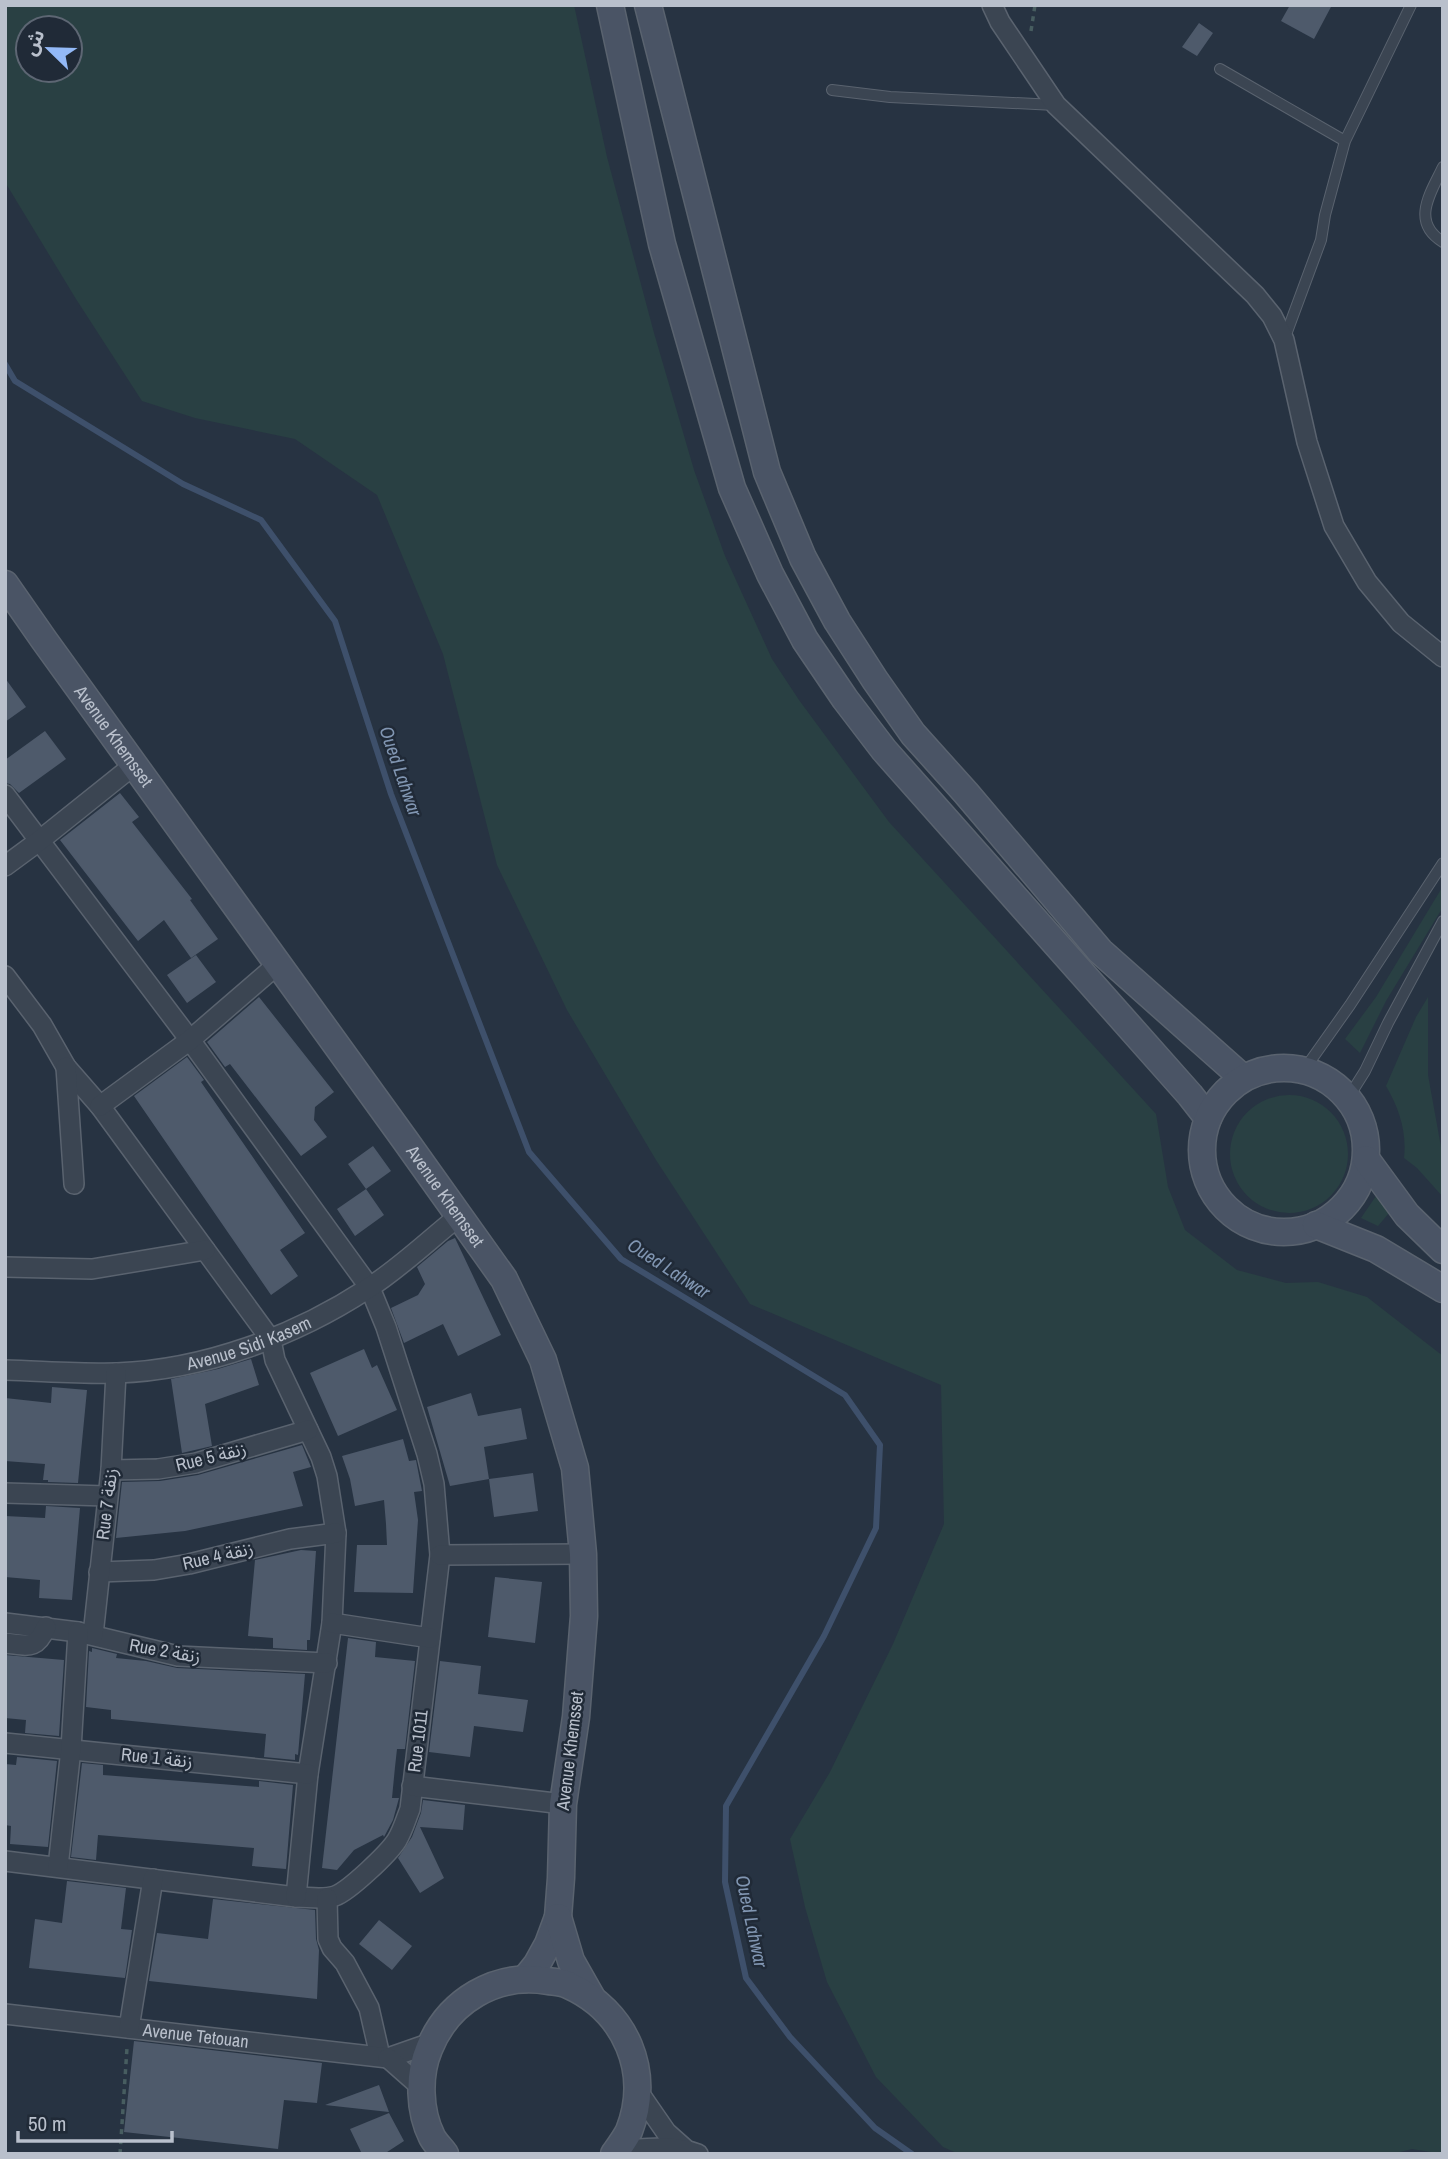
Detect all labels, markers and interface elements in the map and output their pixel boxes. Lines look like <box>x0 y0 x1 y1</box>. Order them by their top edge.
north arrow <box>14 14 84 84</box>
text: ش <box>16 25 50 59</box>
street label: Avenue Khemsset <box>68 679 159 792</box>
water label: Oued Lahwar <box>373 723 429 820</box>
street label: Avenue Khemsset <box>400 1139 490 1252</box>
water label: Oued Lahwar <box>623 1232 716 1305</box>
street label: Avenue Sidi Kasem <box>183 1310 315 1376</box>
street label: Rue 5 زنقة <box>173 1436 249 1477</box>
street label: Rue 7 زنقة <box>90 1467 123 1541</box>
street label: Rue 4 زنقة <box>180 1535 256 1576</box>
street label: Rue 2 زنقة <box>127 1632 203 1669</box>
street label: Avenue Khemsset <box>550 1690 589 1813</box>
street label: Rue 1011 <box>401 1707 434 1774</box>
street label: Rue 1 زنقة <box>120 1741 194 1774</box>
water label: Oued Lahwar <box>730 1873 775 1970</box>
street label: Avenue Tetouan <box>141 2017 250 2054</box>
scale bar <box>18 2100 172 2144</box>
text: 50 m <box>28 2109 66 2138</box>

